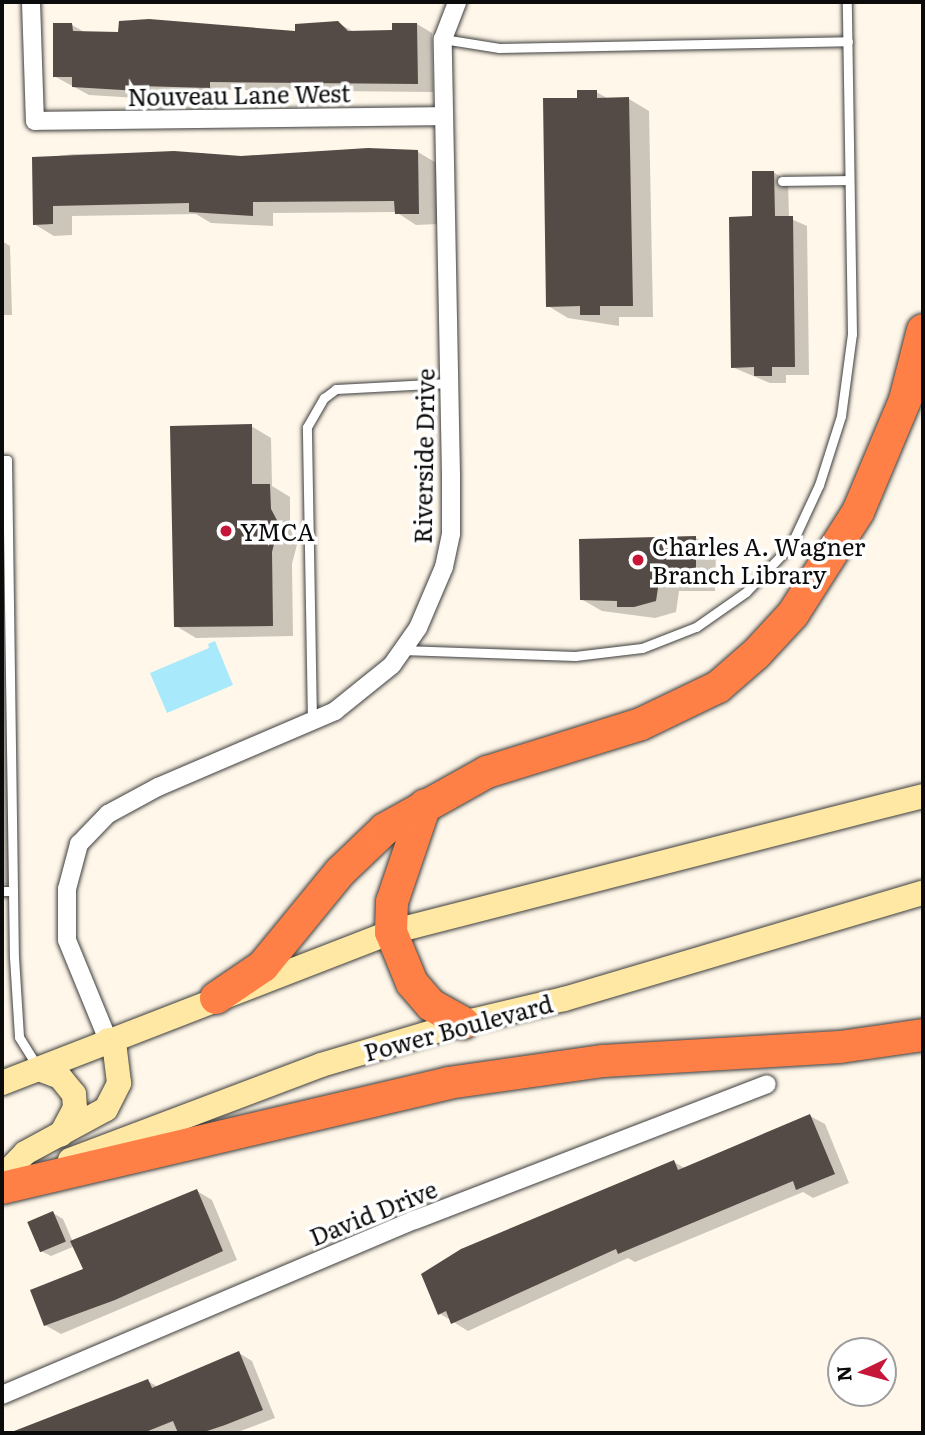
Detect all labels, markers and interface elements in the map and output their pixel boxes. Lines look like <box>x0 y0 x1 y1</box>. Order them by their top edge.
street label: Nouveau Lane West <box>127 78 351 110</box>
street label: Riverside Drive <box>407 368 439 544</box>
place label: YMCA <box>240 517 315 545</box>
marker: YMCA <box>218 523 234 539</box>
place label: Charles A. Wagner Branch Library <box>652 532 865 588</box>
marker: Charles A. Wagner Branch Library <box>630 552 646 568</box>
street label: Power Boulevard <box>361 988 555 1066</box>
street label: David Drive <box>305 1173 441 1251</box>
north arrow <box>827 1337 897 1407</box>
text: N <box>828 1364 858 1383</box>

